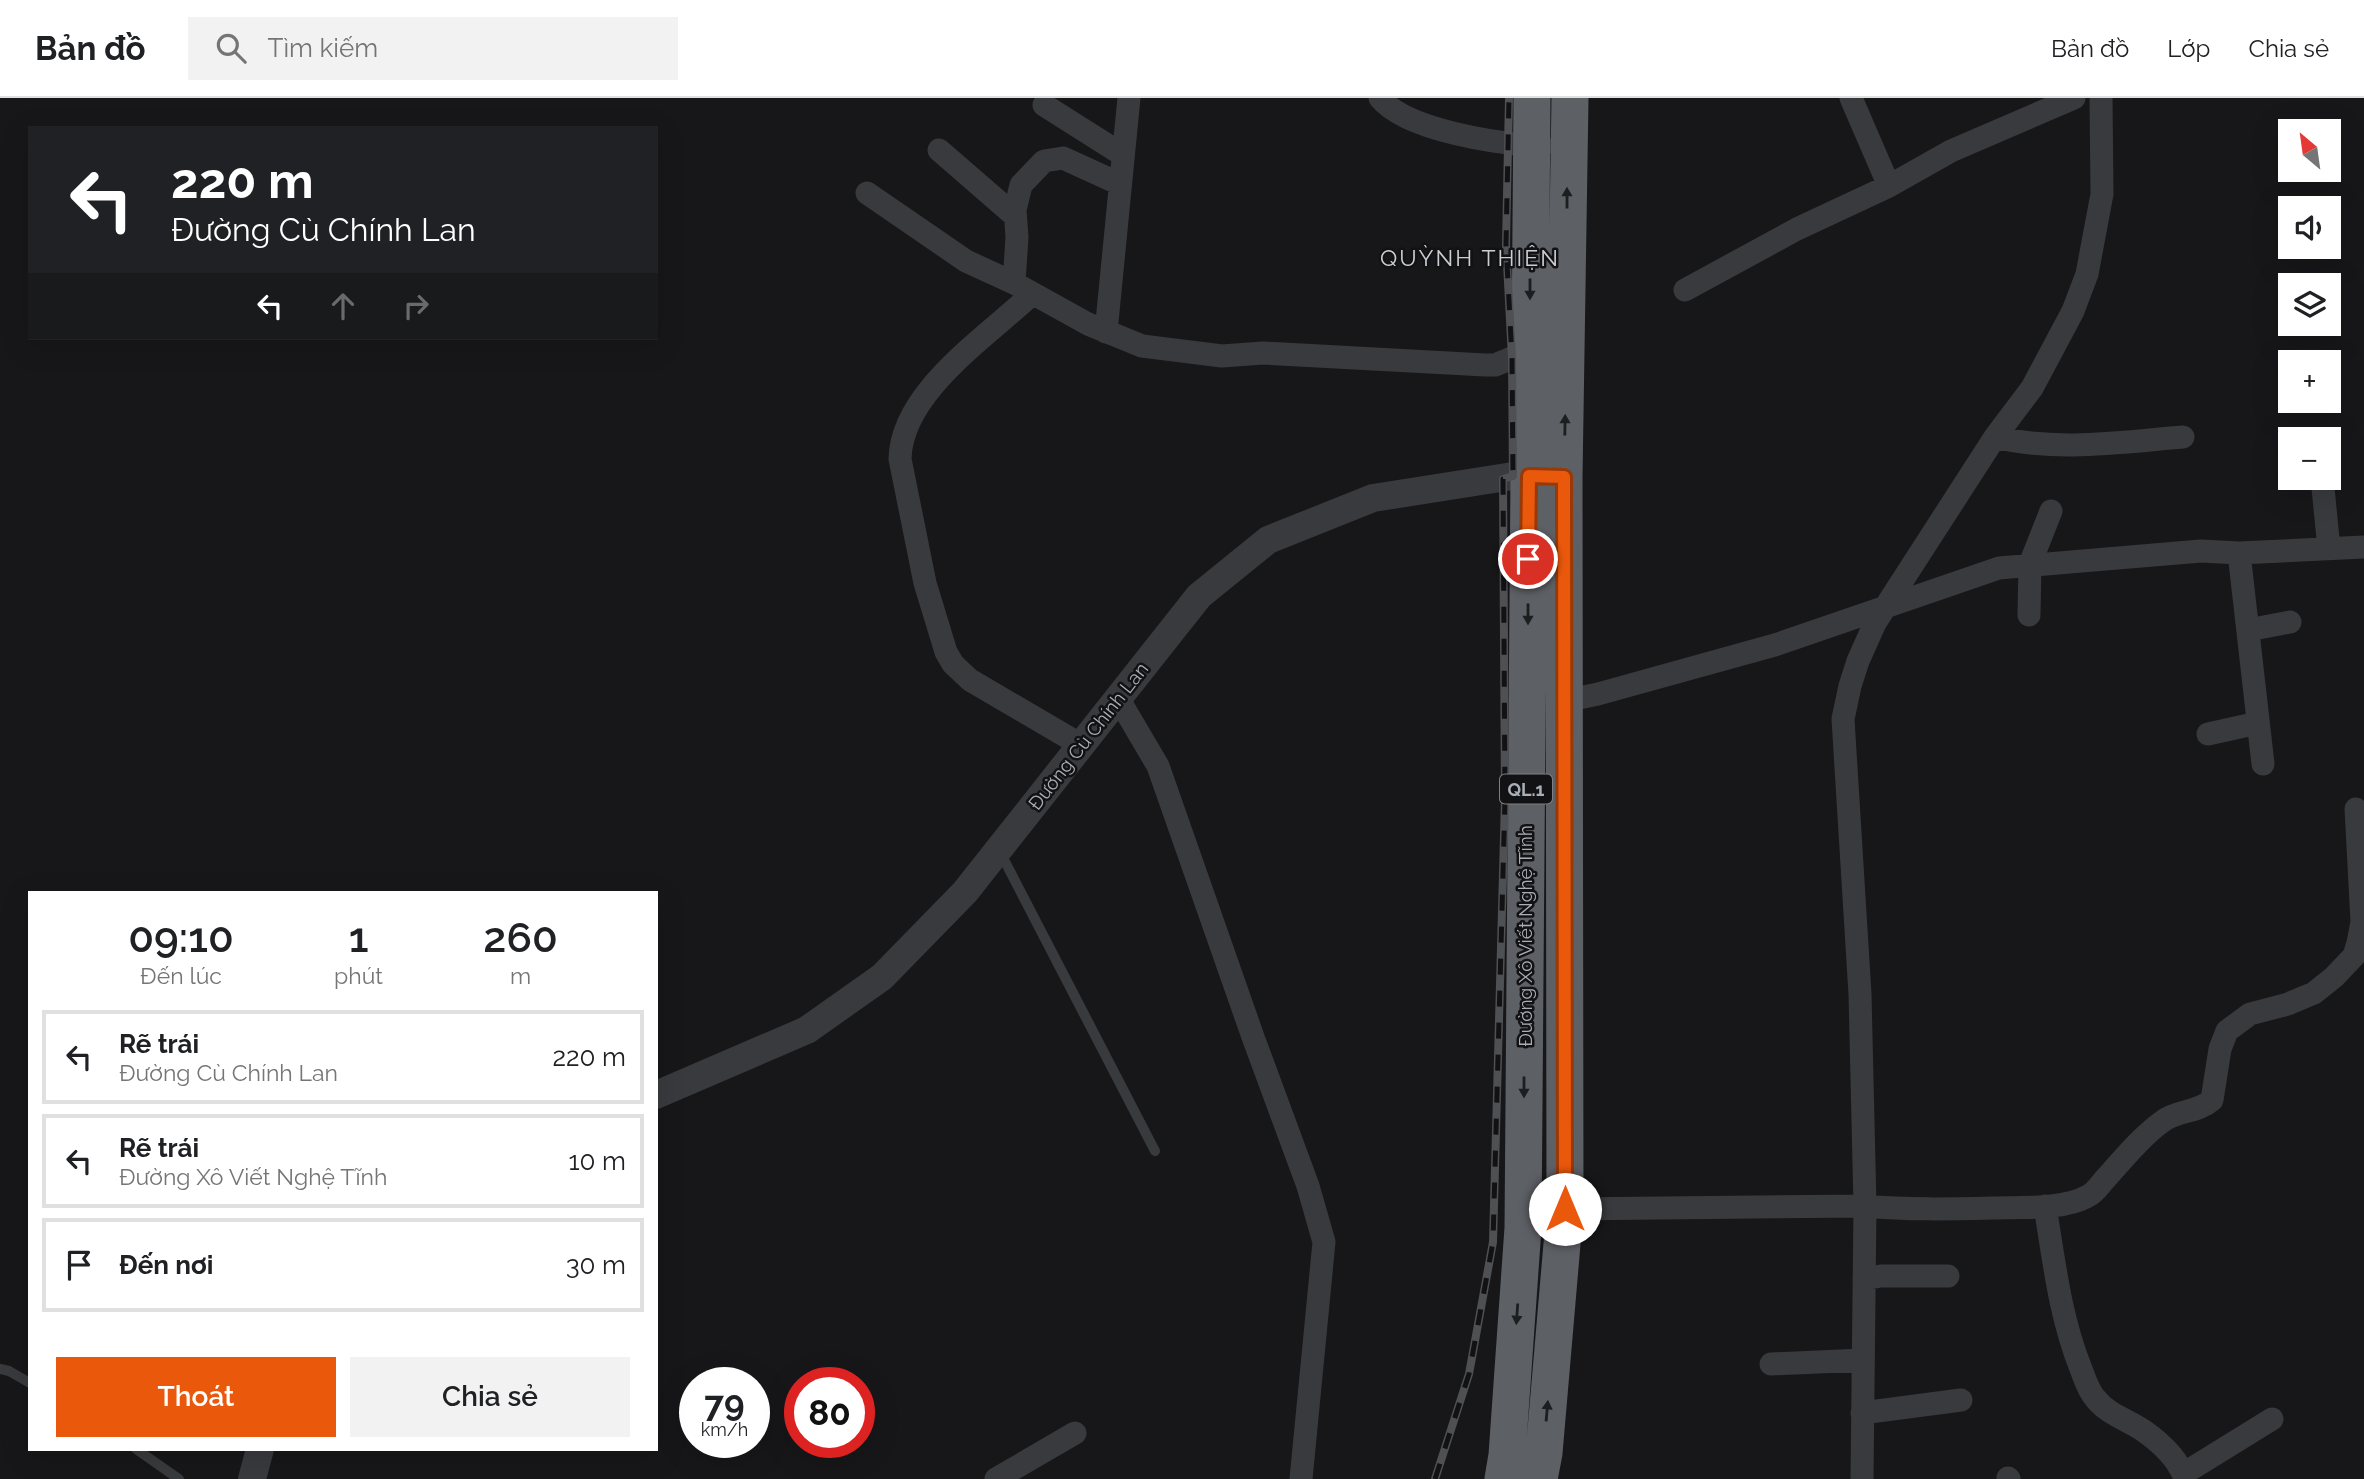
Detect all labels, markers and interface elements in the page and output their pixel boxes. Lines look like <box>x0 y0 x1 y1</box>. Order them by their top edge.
search box <box>188 17 678 80</box>
text: Bản đồ <box>35 29 146 68</box>
icon: search <box>212 29 250 67</box>
text: Tìm kiếm <box>268 33 378 63</box>
text: Bản đồ <box>2051 34 2129 63</box>
text: Lớp <box>2167 34 2210 63</box>
text: Chia sẻ <box>2248 34 2329 63</box>
north arrow <box>2278 119 2342 182</box>
map controls <box>2278 119 2341 490</box>
text: 220 m <box>171 152 314 209</box>
icon: left <box>56 154 147 245</box>
one-way arrow <box>1562 186 1573 208</box>
button: sound <box>2278 196 2341 259</box>
text: Đường Cù Chính Lan <box>171 211 476 248</box>
district label: QUỲNH THIỆN <box>1380 244 1560 271</box>
button: layers <box>2278 273 2341 336</box>
one-way arrow <box>1524 278 1536 300</box>
icon: left <box>251 287 289 325</box>
icon: ahead <box>324 287 362 325</box>
icon: right <box>397 287 435 325</box>
button: + <box>2278 350 2341 413</box>
one-way arrow <box>1559 414 1571 436</box>
button: − <box>2278 427 2341 490</box>
pin <box>1498 529 1558 589</box>
icon: arrive <box>1509 540 1547 578</box>
one-way arrow <box>1522 603 1534 625</box>
street label: Đường Cù Chính Lan <box>1024 658 1152 814</box>
road number: QL.1 <box>1500 774 1552 804</box>
street label: Đường Xô Viết Nghệ Tĩnh <box>1514 825 1536 1047</box>
text: 09:10 <box>128 913 234 962</box>
text: 1 <box>349 913 368 962</box>
text: 260 <box>483 913 558 962</box>
text: Đến lúc <box>140 962 222 989</box>
text: phút <box>334 962 383 989</box>
text: m <box>510 962 531 989</box>
text: Rẽ trái <box>119 1029 199 1059</box>
icon: left <box>60 1038 98 1076</box>
text: 220 m <box>552 1042 626 1072</box>
text: Đường Cù Chính Lan <box>119 1059 338 1086</box>
one-way arrow <box>1518 1076 1530 1098</box>
text: Rẽ trái <box>119 1133 199 1163</box>
icon: left <box>60 1142 98 1180</box>
text: 10 m <box>568 1146 626 1176</box>
text: Đường Xô Viết Nghệ Tĩnh <box>119 1163 387 1190</box>
position arrow <box>1528 1172 1602 1246</box>
icon: arrive <box>60 1246 98 1284</box>
text: Đến nơi <box>119 1250 213 1280</box>
text: 30 m <box>566 1250 626 1280</box>
one-way arrow <box>1511 1303 1522 1325</box>
button: Thoát <box>56 1357 336 1437</box>
button: Chia sẻ <box>350 1357 630 1437</box>
speed limit sign: 80 <box>784 1367 875 1458</box>
text: 79 <box>704 1383 745 1424</box>
one-way arrow <box>1542 1400 1553 1422</box>
text: km/h <box>701 1419 748 1440</box>

